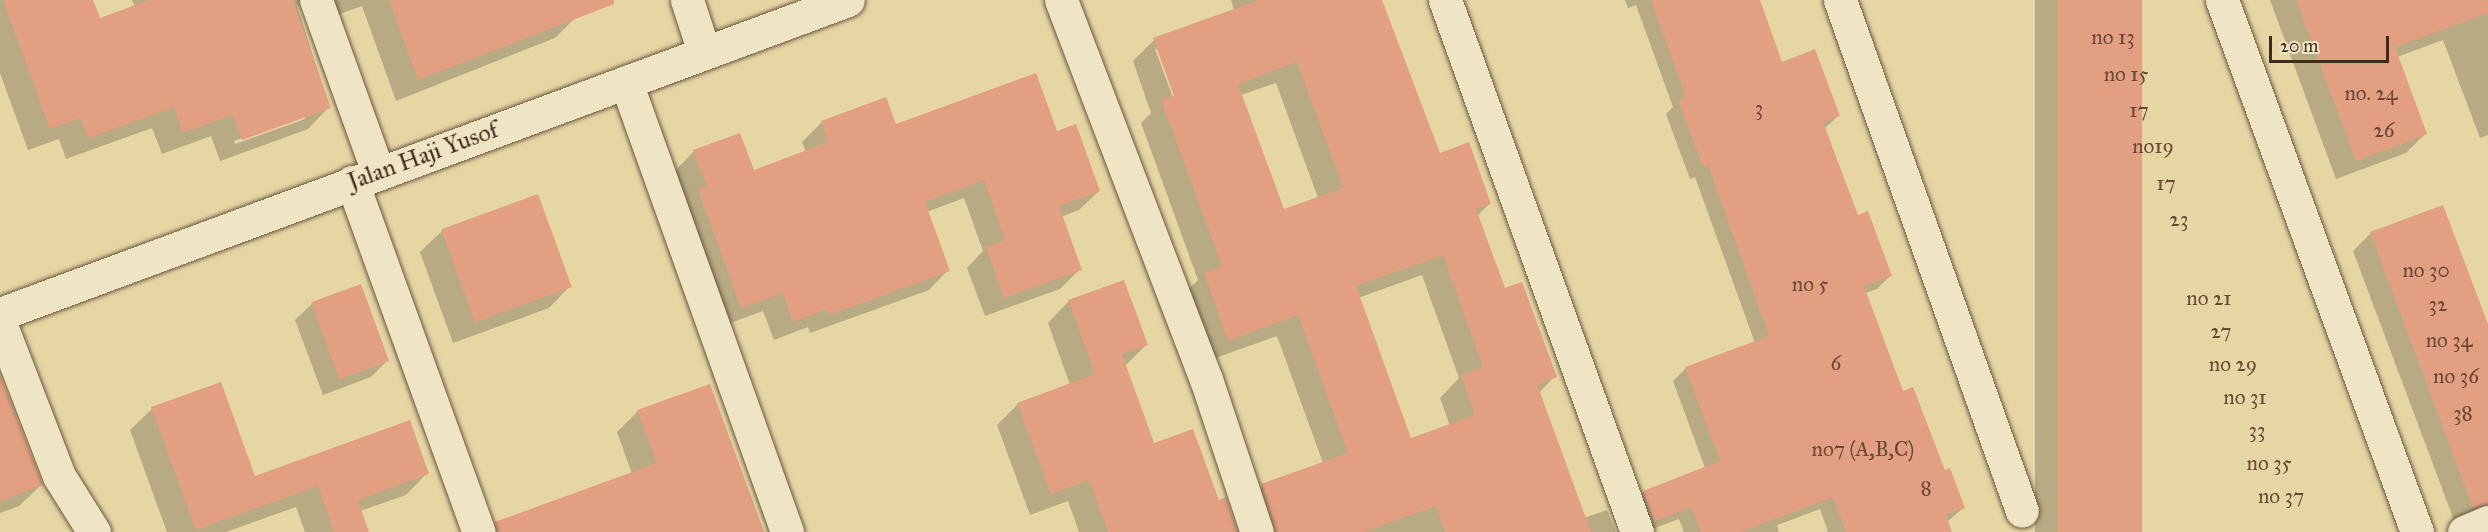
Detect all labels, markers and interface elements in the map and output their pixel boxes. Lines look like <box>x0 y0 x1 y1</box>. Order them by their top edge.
house number: no 13 <box>2091 24 2135 50</box>
scale bar <box>2272 24 2392 62</box>
text: 20 m <box>2280 35 2318 57</box>
house number: no 15 <box>2104 61 2148 87</box>
house number: no. 24 <box>2344 80 2398 106</box>
house number: 3 <box>1755 95 1763 121</box>
house number: 17 <box>2129 97 2149 123</box>
street label: Jalan Haji Yusof <box>344 115 502 197</box>
house number: 26 <box>2373 117 2395 143</box>
house number: no19 <box>2132 133 2174 159</box>
house number: 17 <box>2156 170 2176 196</box>
house number: 23 <box>2170 206 2188 232</box>
house number: no 30 <box>2402 257 2450 283</box>
house number: no 5 <box>1792 271 1828 297</box>
house number: no 21 <box>2186 285 2232 311</box>
house number: 32 <box>2429 291 2447 317</box>
house number: 27 <box>2210 318 2232 344</box>
house number: no 34 <box>2426 327 2472 353</box>
house number: 6 <box>1831 350 1841 376</box>
house number: no 29 <box>2209 351 2257 377</box>
house number: no 36 <box>2433 363 2479 389</box>
house number: no 31 <box>2223 384 2267 410</box>
house number: 38 <box>2453 400 2473 426</box>
house number: 33 <box>2249 417 2265 443</box>
house number: no7 (A,B,C) <box>1812 436 1914 462</box>
house number: no 35 <box>2247 450 2291 476</box>
house number: 8 <box>1920 475 1932 501</box>
house number: no 37 <box>2258 483 2304 509</box>

